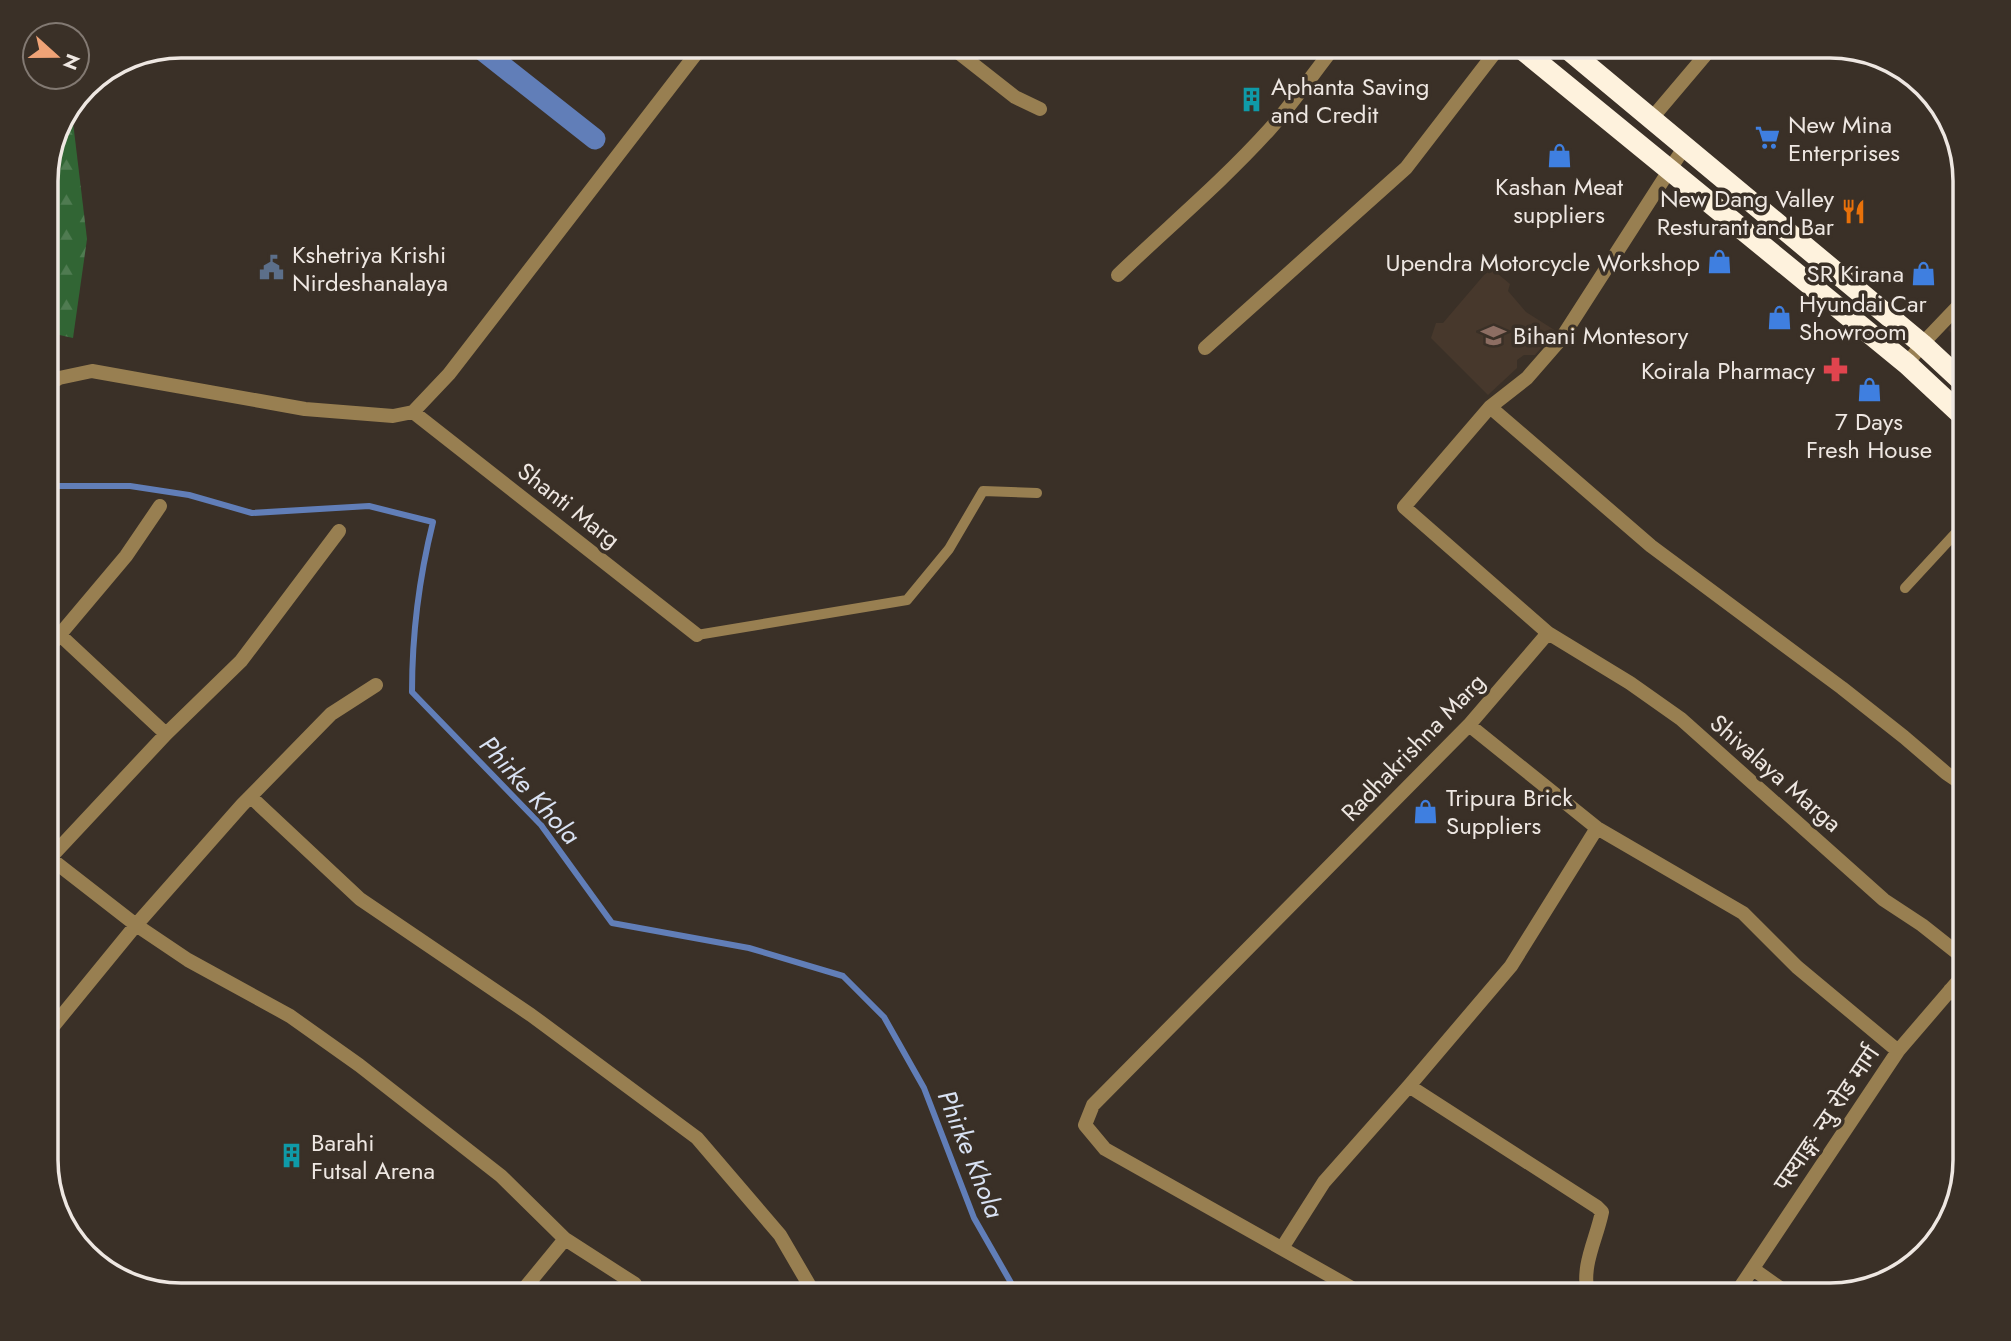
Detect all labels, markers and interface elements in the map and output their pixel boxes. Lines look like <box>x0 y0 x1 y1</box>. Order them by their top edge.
north arrow <box>21 21 91 91</box>
text: N <box>56 50 87 74</box>
place label: Aphanta Saving and Credit <box>1271 69 1429 132</box>
building icon: Aphanta Saving and Credit <box>1237 86 1265 114</box>
place label: New Mina Enterprises <box>1788 107 1900 170</box>
supermarket icon: New Mina Enterprises <box>1754 124 1782 152</box>
shop icon: Kashan Meat suppliers <box>1545 141 1573 169</box>
place label: Kashan Meat suppliers <box>1495 169 1623 232</box>
place label: New Dang Valley Resturant and Bar <box>1657 181 1835 244</box>
restaurant icon: New Dang Valley Resturant and Bar <box>1840 198 1868 226</box>
place label: Kshetriya Krishi Nirdeshanalaya <box>292 237 448 300</box>
place label: Upendra Motorcycle Workshop <box>1385 245 1700 280</box>
shop icon: Upendra Motorcycle Workshop <box>1706 248 1734 276</box>
public building icon: Kshetriya Krishi Nirdeshanalaya <box>258 254 286 282</box>
place label: SR Kirana <box>1806 256 1904 291</box>
shop icon: SR Kirana <box>1910 259 1938 287</box>
place label: Hyundai Car Showroom <box>1799 286 1928 349</box>
shop icon: Hyundai Car Showroom <box>1765 303 1793 331</box>
place label: Bihani Montesory <box>1513 318 1689 353</box>
school or university icon: Bihani Montesory <box>1479 321 1507 349</box>
place label: Koirala Pharmacy <box>1641 353 1815 388</box>
pharmacy icon: Koirala Pharmacy <box>1821 356 1849 384</box>
shop icon: 7 Days Fresh House <box>1855 376 1883 404</box>
place label: 7 Days Fresh House <box>1806 404 1932 467</box>
street label: Shanti Marg <box>510 454 628 556</box>
street label: Radhakrishna Marg <box>1333 665 1493 829</box>
street label: Shivalaya Marga <box>1702 706 1850 840</box>
water label: Phirke Khola <box>471 727 590 853</box>
place label: Tripura Brick Suppliers <box>1446 780 1573 843</box>
shop icon: Tripura Brick Suppliers <box>1412 797 1440 825</box>
street label: पस्याङ्ग- न्यु रोड मार्ग <box>1764 1037 1888 1198</box>
water label: Phirke Khola <box>928 1084 1014 1224</box>
place label: Barahi Futsal Arena <box>311 1125 435 1188</box>
building icon: Barahi Futsal Arena <box>277 1142 305 1170</box>

